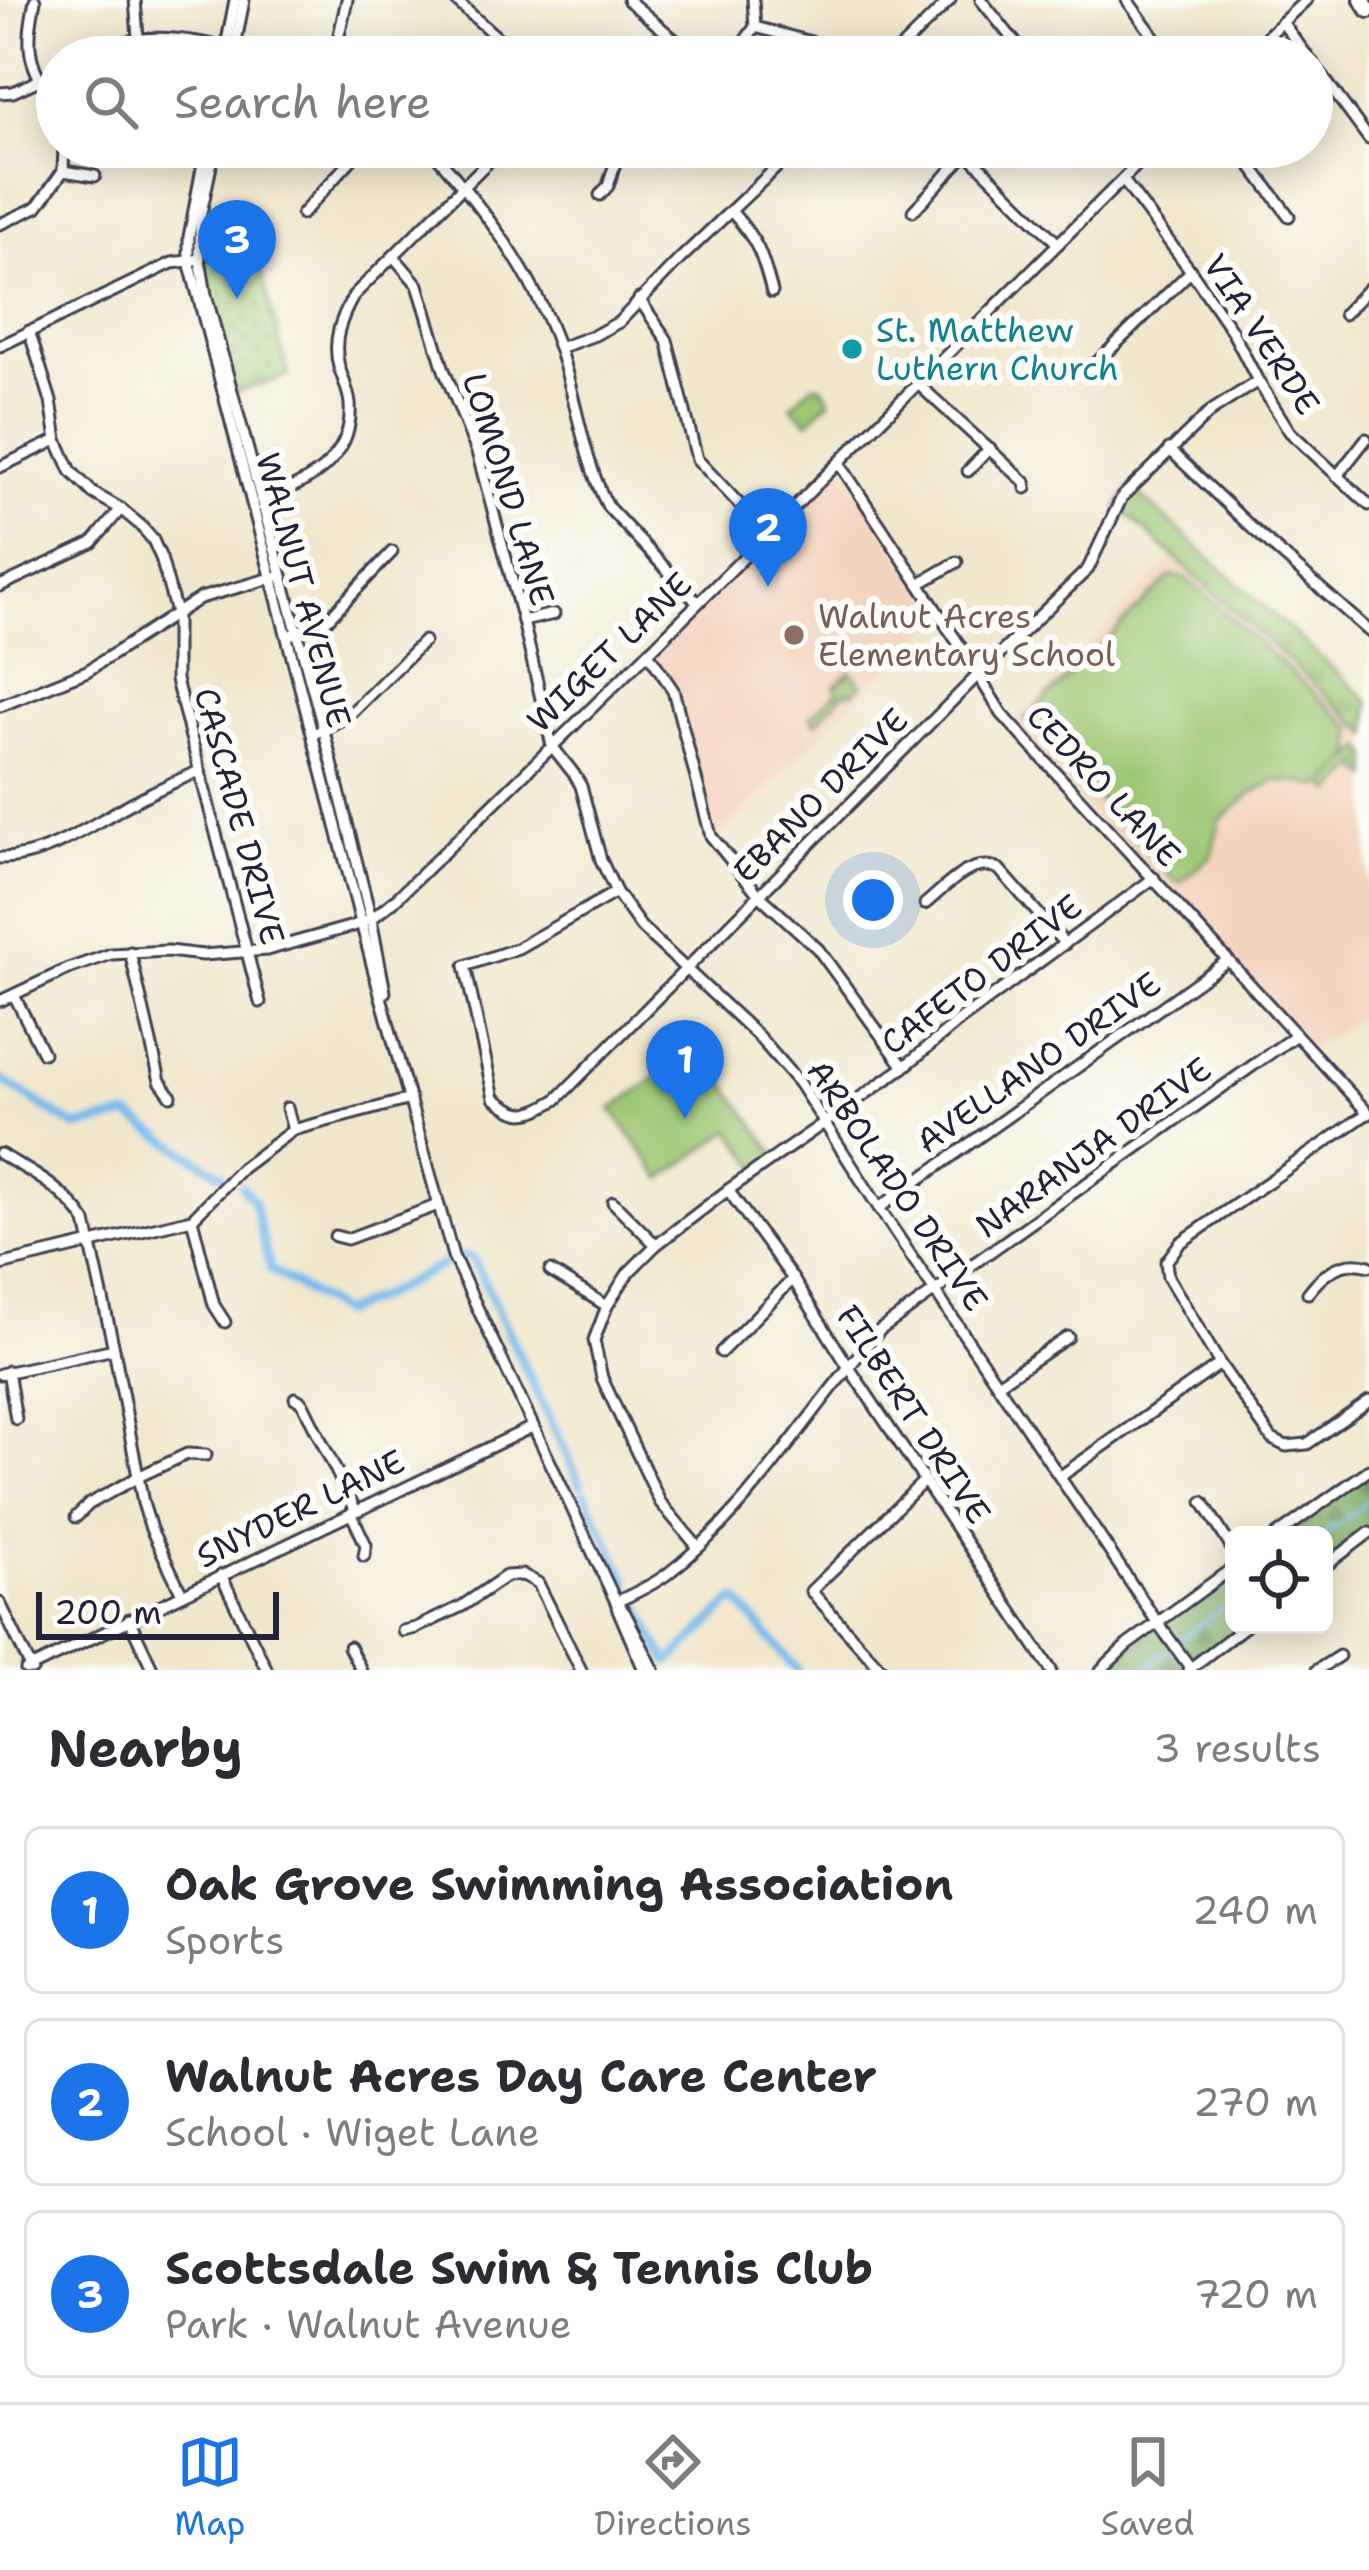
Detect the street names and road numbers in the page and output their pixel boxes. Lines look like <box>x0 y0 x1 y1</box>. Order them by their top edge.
street label: VIA VERDE <box>1193 245 1330 423</box>
street label: LOMOND LANE <box>452 367 565 611</box>
street label: WALNUT AVENUE <box>245 448 362 733</box>
street label: WIGET LANE <box>517 562 701 742</box>
street label: CASCADE DRIVE <box>184 683 295 950</box>
street label: CEDRO LANE <box>1017 694 1191 876</box>
street label: EBANO DRIVE <box>723 698 918 893</box>
street label: CAFETO DRIVE <box>872 884 1091 1065</box>
street label: AVELLANO DRIVE <box>907 961 1169 1164</box>
street label: NARANJA DRIVE <box>966 1047 1220 1248</box>
street label: ARBOLADO DRIVE <box>797 1051 999 1320</box>
street label: FILBERT DRIVE <box>826 1296 1001 1532</box>
street label: SNYDER LANE <box>189 1439 412 1578</box>

